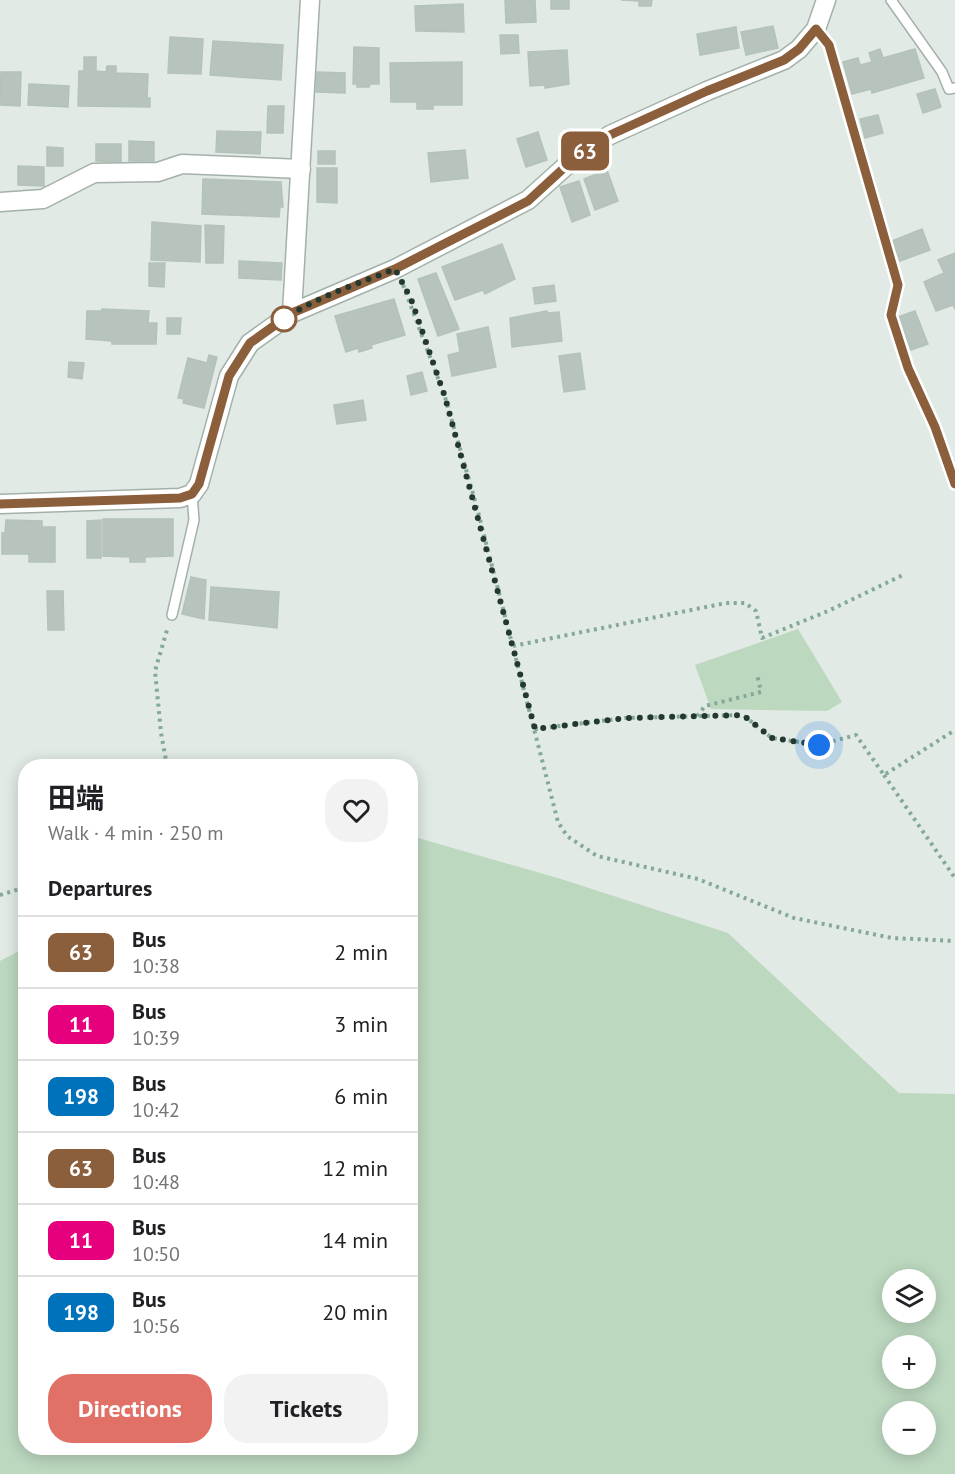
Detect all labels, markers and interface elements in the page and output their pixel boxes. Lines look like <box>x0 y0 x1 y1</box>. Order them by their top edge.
line badge: 63 <box>558 132 612 170</box>
text: 63 <box>573 138 597 165</box>
unlabelled marker <box>271 306 297 332</box>
your location <box>804 730 834 760</box>
text: 田端 <box>48 779 104 816</box>
button: heart <box>325 779 388 842</box>
text: Walk · 4 min · 250 m <box>48 820 224 846</box>
text: Departures <box>48 874 152 902</box>
text: Bus <box>132 925 166 953</box>
text: 2 min <box>334 938 388 966</box>
text: 63 <box>69 939 93 966</box>
text: 10:38 <box>132 953 180 979</box>
text: Bus <box>132 997 166 1025</box>
text: 3 min <box>334 1010 388 1038</box>
text: 11 <box>69 1011 93 1038</box>
text: 10:39 <box>132 1025 180 1051</box>
text: Bus <box>132 1069 166 1097</box>
text: 6 min <box>334 1082 388 1110</box>
text: 198 <box>63 1083 99 1110</box>
text: 10:42 <box>132 1097 180 1123</box>
text: Bus <box>132 1141 166 1169</box>
text: 12 min <box>322 1154 388 1182</box>
text: 63 <box>69 1155 93 1182</box>
text: 10:48 <box>132 1169 180 1195</box>
text: Bus <box>132 1213 166 1241</box>
text: 14 min <box>322 1226 388 1254</box>
text: 11 <box>69 1227 93 1254</box>
text: 10:50 <box>132 1241 180 1267</box>
map controls <box>882 1269 936 1455</box>
button: layers <box>882 1269 936 1323</box>
text: Bus <box>132 1285 166 1313</box>
text: 20 min <box>322 1298 388 1326</box>
text: 198 <box>63 1299 99 1326</box>
text: 10:56 <box>132 1313 180 1339</box>
button: + <box>882 1335 936 1389</box>
button: Directions <box>48 1374 212 1443</box>
button: Tickets <box>224 1374 388 1443</box>
button: − <box>882 1401 936 1455</box>

